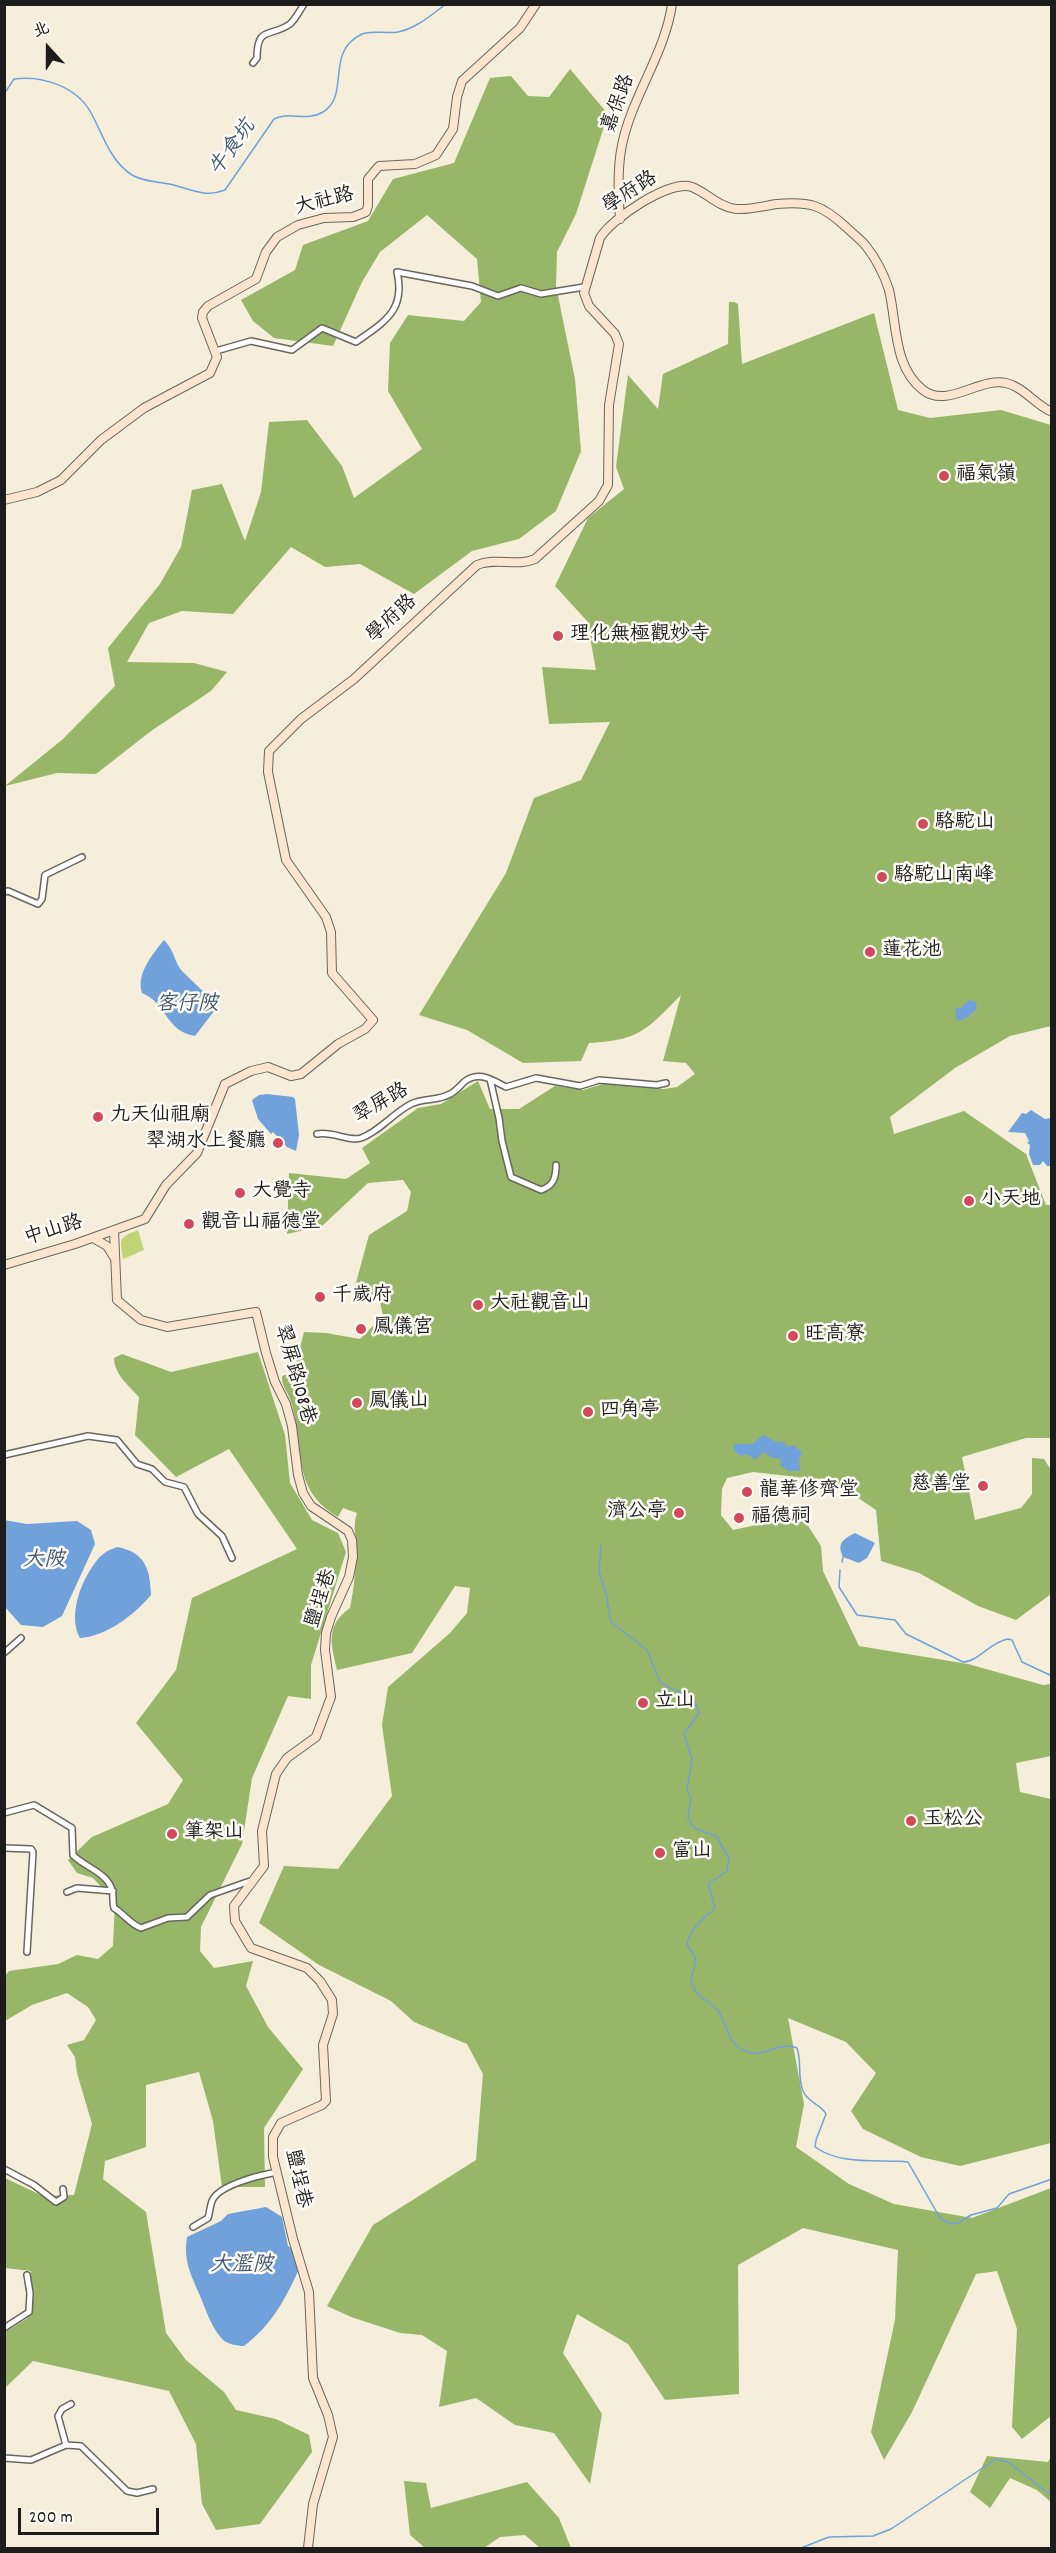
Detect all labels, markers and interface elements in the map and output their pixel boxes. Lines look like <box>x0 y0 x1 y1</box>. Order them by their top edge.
text: 北 <box>30 17 53 44</box>
north arrow <box>18 18 78 78</box>
street label: 嘉保路 <box>598 72 642 136</box>
water label: 牛食坑 <box>205 116 263 182</box>
street label: 學府路 <box>599 168 663 220</box>
street label: 大社路 <box>293 184 357 222</box>
place label: 福氣嶺 <box>956 464 1016 488</box>
marker: 福氣嶺 <box>937 469 951 483</box>
street label: 學府路 <box>363 591 423 649</box>
place label: 理化無極觀妙寺 <box>570 624 710 648</box>
marker: 理化無極觀妙寺 <box>551 629 565 643</box>
place label: 駱駝山 <box>935 812 995 836</box>
marker: 駱駝山 <box>916 817 930 831</box>
place label: 駱駝山南峰 <box>894 865 994 889</box>
marker: 駱駝山南峰 <box>875 870 889 884</box>
place label: 蓮花池 <box>882 940 942 964</box>
marker: 蓮花池 <box>863 945 877 959</box>
water label: 客仔陂 <box>156 993 218 1019</box>
street label: 翠屏路 <box>350 1080 414 1130</box>
place label: 九天仙祖廟 <box>110 1105 210 1129</box>
marker: 九天仙祖廟 <box>91 1110 105 1124</box>
place label: 翠湖水上餐廳 <box>146 1131 266 1155</box>
marker: 翠湖水上餐廳 <box>271 1136 285 1150</box>
place label: 大覺寺 <box>252 1181 312 1205</box>
marker: 大覺寺 <box>233 1186 247 1200</box>
place label: 小天地 <box>981 1189 1041 1213</box>
marker: 小天地 <box>962 1194 976 1208</box>
street label: 中山路 <box>22 1212 86 1252</box>
place label: 觀音山福德堂 <box>201 1212 321 1236</box>
marker: 觀音山福德堂 <box>182 1217 196 1231</box>
place label: 千歲府 <box>332 1285 392 1309</box>
marker: 千歲府 <box>313 1290 327 1304</box>
place label: 大社觀音山 <box>490 1293 590 1317</box>
marker: 大社觀音山 <box>471 1298 485 1312</box>
place label: 鳳儀宮 <box>373 1317 433 1341</box>
street label: 翠屏路108巷 <box>267 1322 319 1428</box>
marker: 鳳儀宮 <box>354 1322 368 1336</box>
place label: 旺高寮 <box>805 1324 865 1348</box>
marker: 旺高寮 <box>786 1329 800 1343</box>
place label: 鳳儀山 <box>369 1391 429 1415</box>
marker: 鳳儀山 <box>350 1396 364 1410</box>
place label: 四角亭 <box>600 1400 660 1424</box>
marker: 四角亭 <box>581 1405 595 1419</box>
place label: 慈善堂 <box>911 1474 971 1498</box>
marker: 慈善堂 <box>976 1479 990 1493</box>
place label: 龍華修齊堂 <box>759 1480 859 1504</box>
marker: 龍華修齊堂 <box>740 1485 754 1499</box>
place label: 濟公亭 <box>607 1501 667 1525</box>
marker: 濟公亭 <box>672 1506 686 1520</box>
place label: 福德祠 <box>751 1506 811 1530</box>
marker: 福德祠 <box>732 1511 746 1525</box>
water label: 大陂 <box>23 1549 65 1575</box>
street label: 鹽埕巷 <box>302 1567 344 1631</box>
place label: 立山 <box>655 1691 695 1715</box>
marker: 立山 <box>636 1696 650 1710</box>
place label: 玉松公 <box>923 1809 983 1833</box>
marker: 玉松公 <box>904 1814 918 1828</box>
place label: 筆架山 <box>184 1822 244 1846</box>
marker: 筆架山 <box>165 1827 179 1841</box>
place label: 富山 <box>672 1841 712 1865</box>
marker: 富山 <box>653 1846 667 1860</box>
street label: 鹽埕巷 <box>278 2147 314 2211</box>
water label: 大濫陂 <box>211 2254 273 2280</box>
scale bar <box>21 2496 162 2534</box>
text: 200 m <box>29 2506 73 2531</box>

